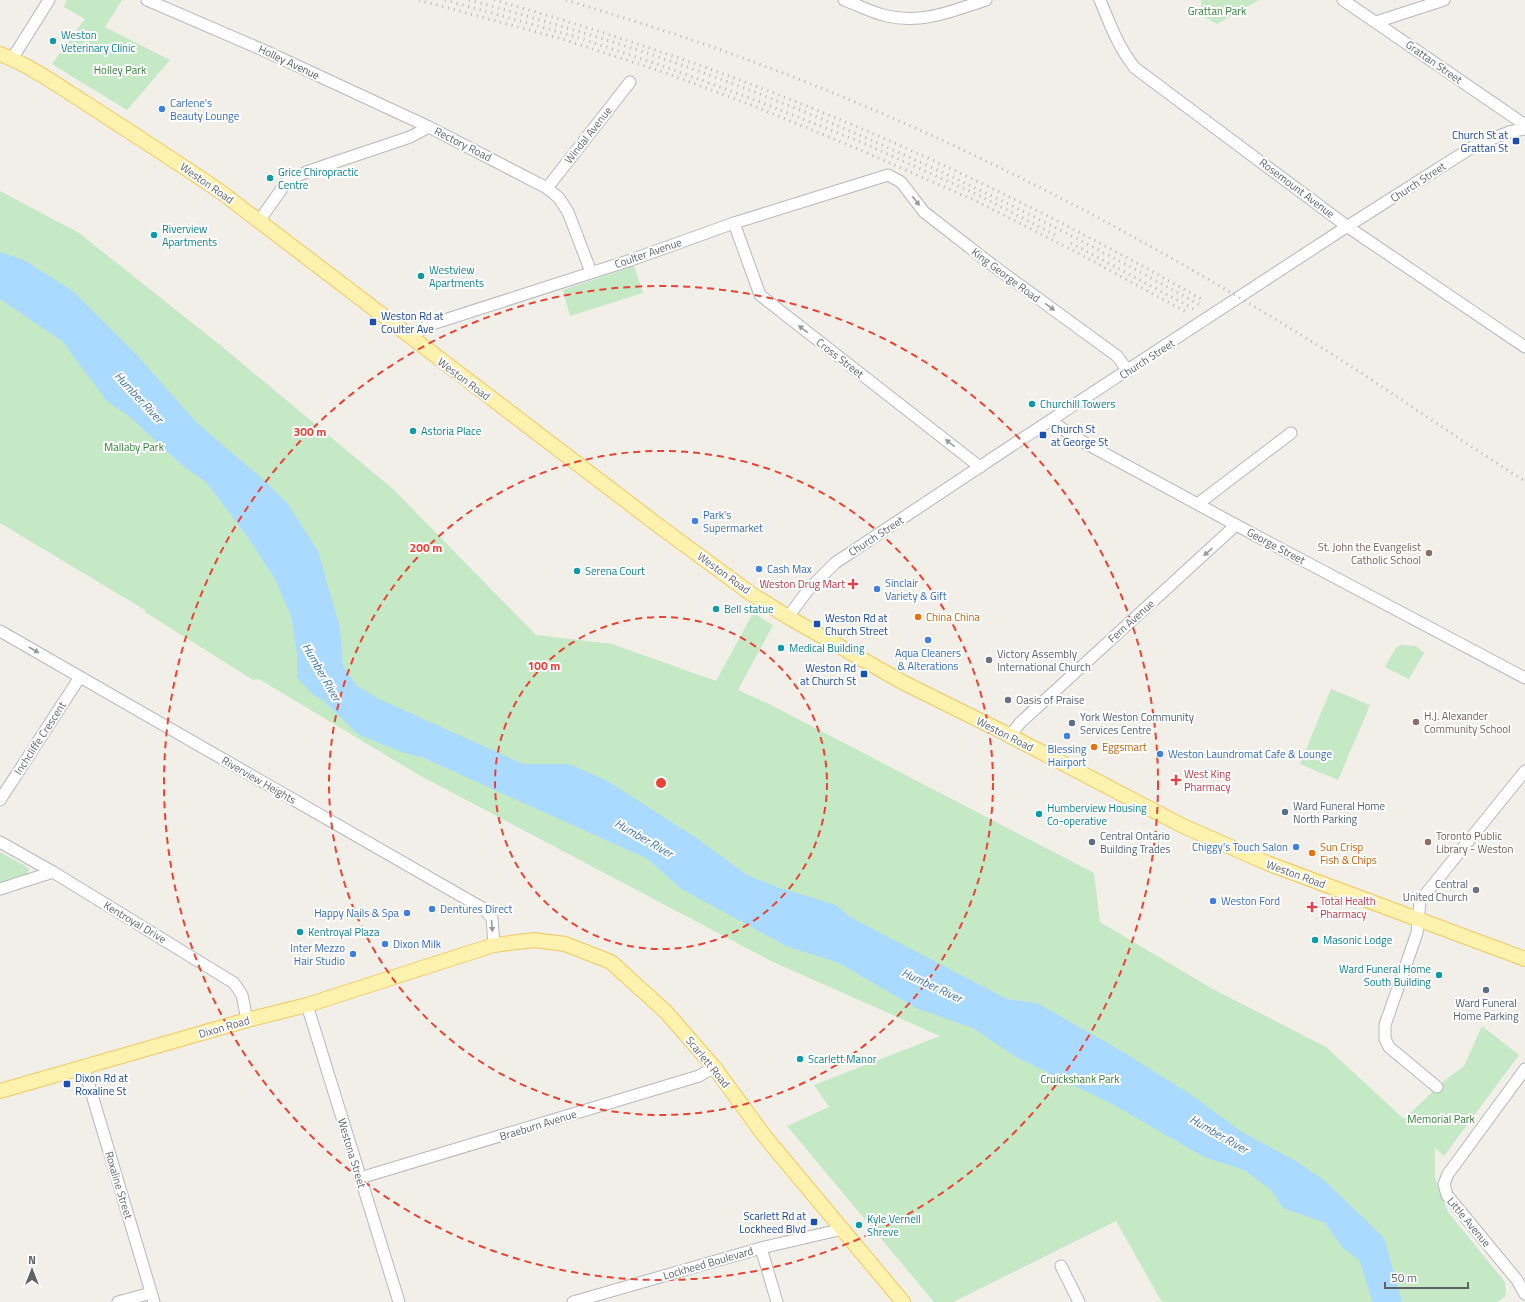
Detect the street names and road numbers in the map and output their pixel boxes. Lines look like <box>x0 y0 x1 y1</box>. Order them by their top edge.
street label: Grattan Street <box>1402 37 1466 88</box>
street label: Holley Avenue <box>256 41 323 83</box>
street label: Windal Avenue <box>561 103 616 167</box>
street label: Rectory Road <box>432 123 494 165</box>
street label: Rosemount Avenue <box>1256 154 1338 222</box>
street label: Church Street <box>1387 158 1449 206</box>
street label: Weston Road <box>177 159 237 207</box>
street label: Coulter Avenue <box>612 234 684 272</box>
street label: King George Road <box>968 244 1044 306</box>
street label: Cross Street <box>813 334 867 382</box>
street label: Church Street <box>1116 335 1178 383</box>
street label: Weston Road <box>434 354 494 404</box>
street label: Church Street <box>845 512 907 560</box>
street label: George Street <box>1244 524 1308 568</box>
street label: Weston Road <box>694 548 754 598</box>
street label: Fern Avenue <box>1104 595 1158 646</box>
street label: Inchcliffe Crescent <box>10 698 70 778</box>
street label: Weston Road <box>974 713 1036 755</box>
street label: Riverview Heights <box>219 752 299 808</box>
street label: Weston Road <box>1264 856 1328 892</box>
street label: Kentroyal Drive <box>101 897 170 947</box>
street label: Dixon Road <box>197 1012 252 1042</box>
street label: Scarlett Road <box>682 1033 734 1091</box>
street label: Braeburn Avenue <box>497 1106 579 1144</box>
street label: Westona Street <box>334 1116 370 1190</box>
street label: Roxaline Street <box>101 1149 137 1221</box>
street label: Little Avenue <box>1443 1194 1495 1251</box>
street label: Lockheed Boulevard <box>661 1242 755 1284</box>

